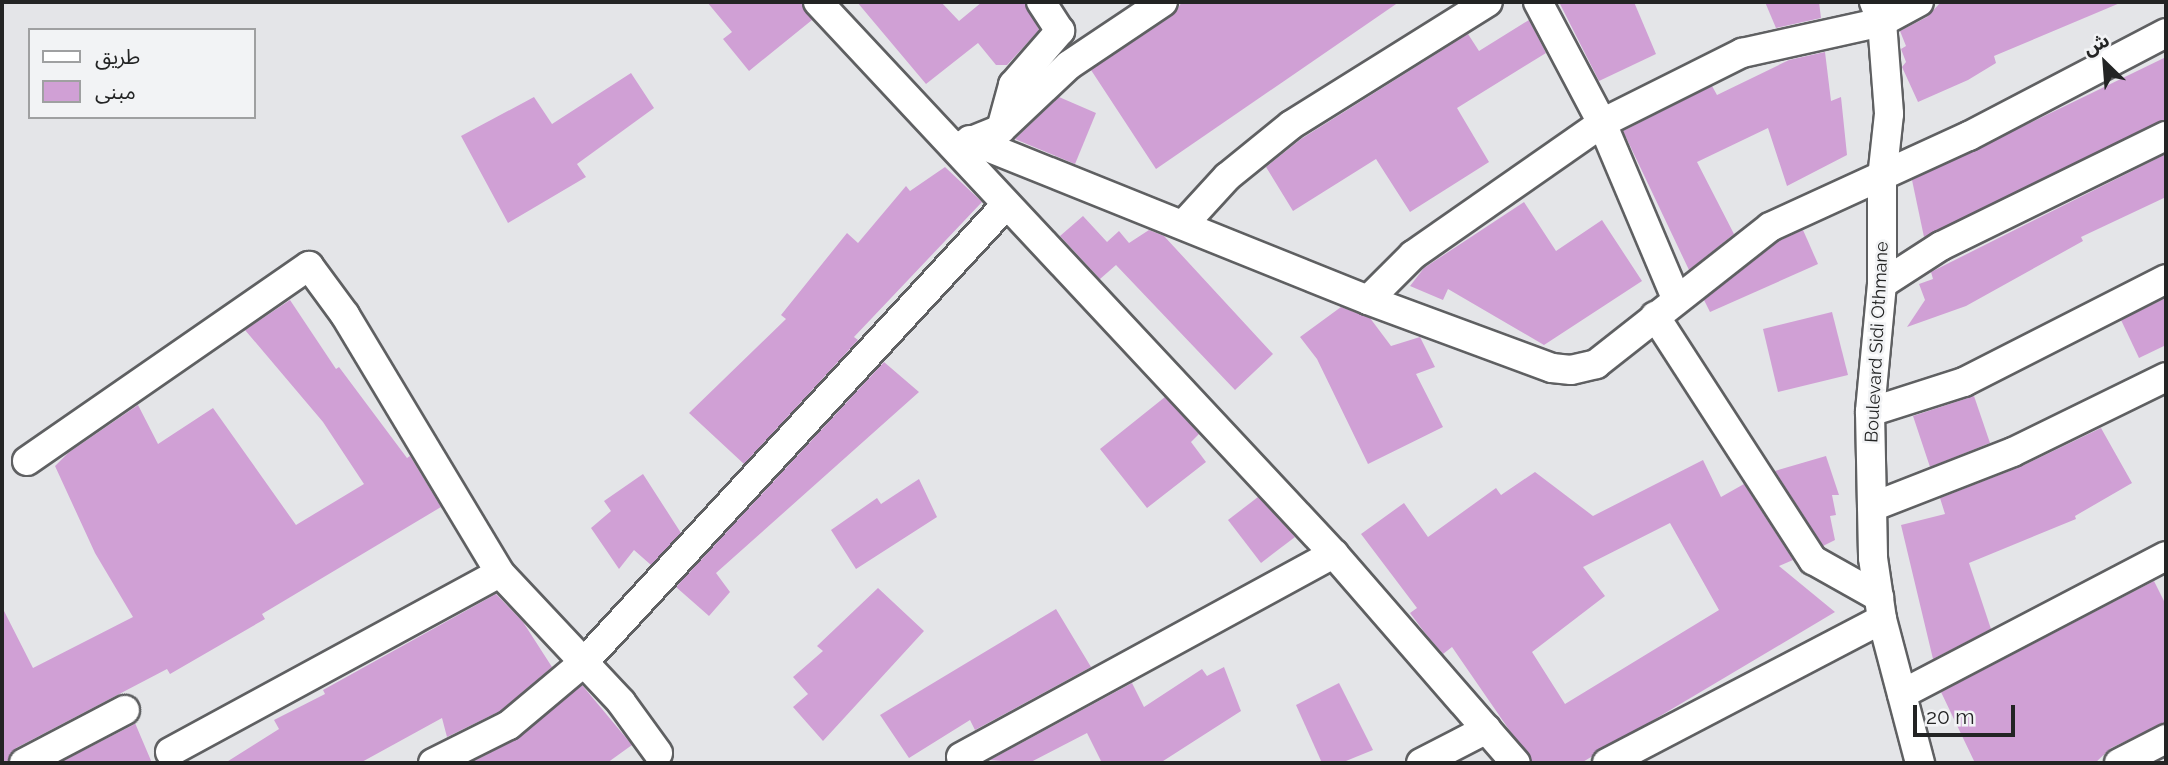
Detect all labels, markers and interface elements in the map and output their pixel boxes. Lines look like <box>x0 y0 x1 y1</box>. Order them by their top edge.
legend <box>28 28 256 119</box>
north arrow <box>2070 28 2140 98</box>
text: ش <box>2080 28 2113 59</box>
text: طريق <box>95 44 140 69</box>
text: مبنى <box>95 79 136 104</box>
street label: Boulevard Sidi Othmane <box>1861 241 1893 443</box>
scale bar <box>1916 692 2018 736</box>
text: 20 m <box>1926 704 1974 729</box>

